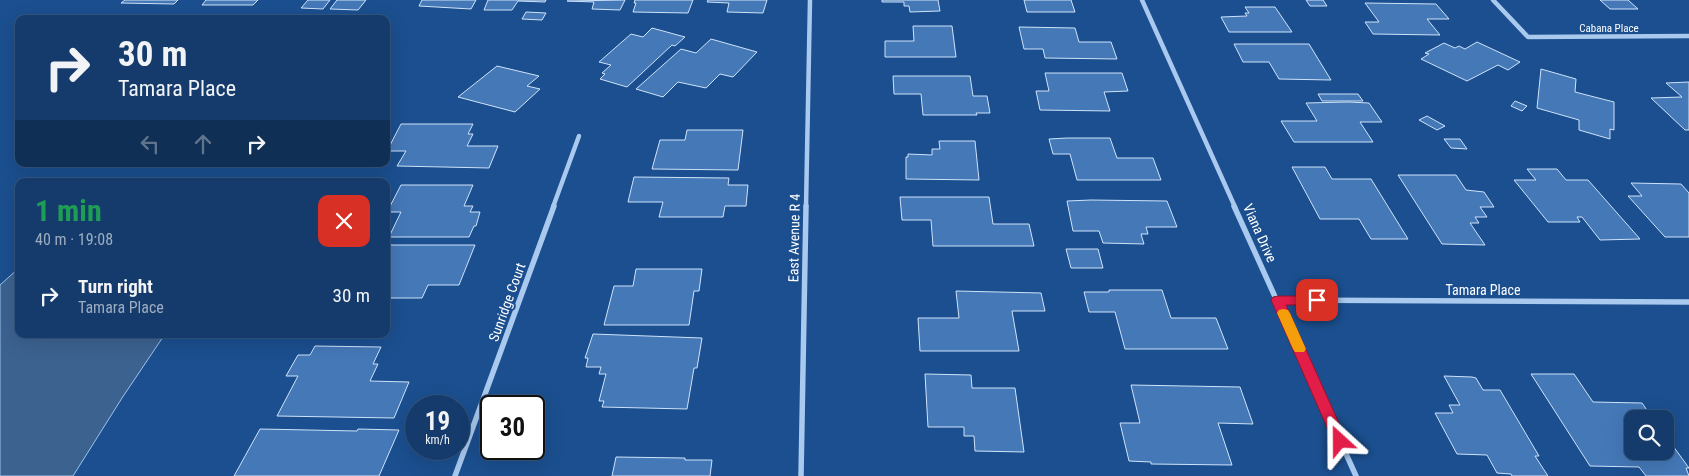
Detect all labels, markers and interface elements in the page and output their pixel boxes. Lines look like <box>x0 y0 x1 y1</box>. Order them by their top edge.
street label: Cabana Place <box>1579 22 1639 35</box>
text: 30 m <box>118 34 187 75</box>
icon: right <box>35 35 100 100</box>
text: Tamara Place <box>118 76 236 101</box>
icon: left <box>136 130 164 158</box>
icon: ahead <box>189 130 217 158</box>
icon: right <box>242 130 270 158</box>
text: 1 min <box>35 193 102 228</box>
street label: East Avenue R 4 <box>785 194 803 282</box>
button: close <box>318 195 370 247</box>
street label: Viana Drive <box>1240 201 1280 265</box>
text: 40 m · 19:08 <box>35 230 113 249</box>
street label: Sunridge Court <box>485 261 529 343</box>
text: Turn right <box>78 275 153 298</box>
pin <box>1296 279 1338 321</box>
icon: right <box>35 282 63 310</box>
street label: Tamara Place <box>1445 282 1521 298</box>
text: 30 m <box>333 284 370 307</box>
icon: arrive <box>1303 286 1331 314</box>
text: Tamara Place <box>78 298 164 317</box>
speed limit sign: 30 <box>480 395 545 460</box>
text: 19 <box>425 407 450 436</box>
map controls <box>1624 410 1674 460</box>
button: search <box>1624 410 1674 460</box>
position arrow <box>1313 414 1365 466</box>
text: km/h <box>425 433 450 447</box>

